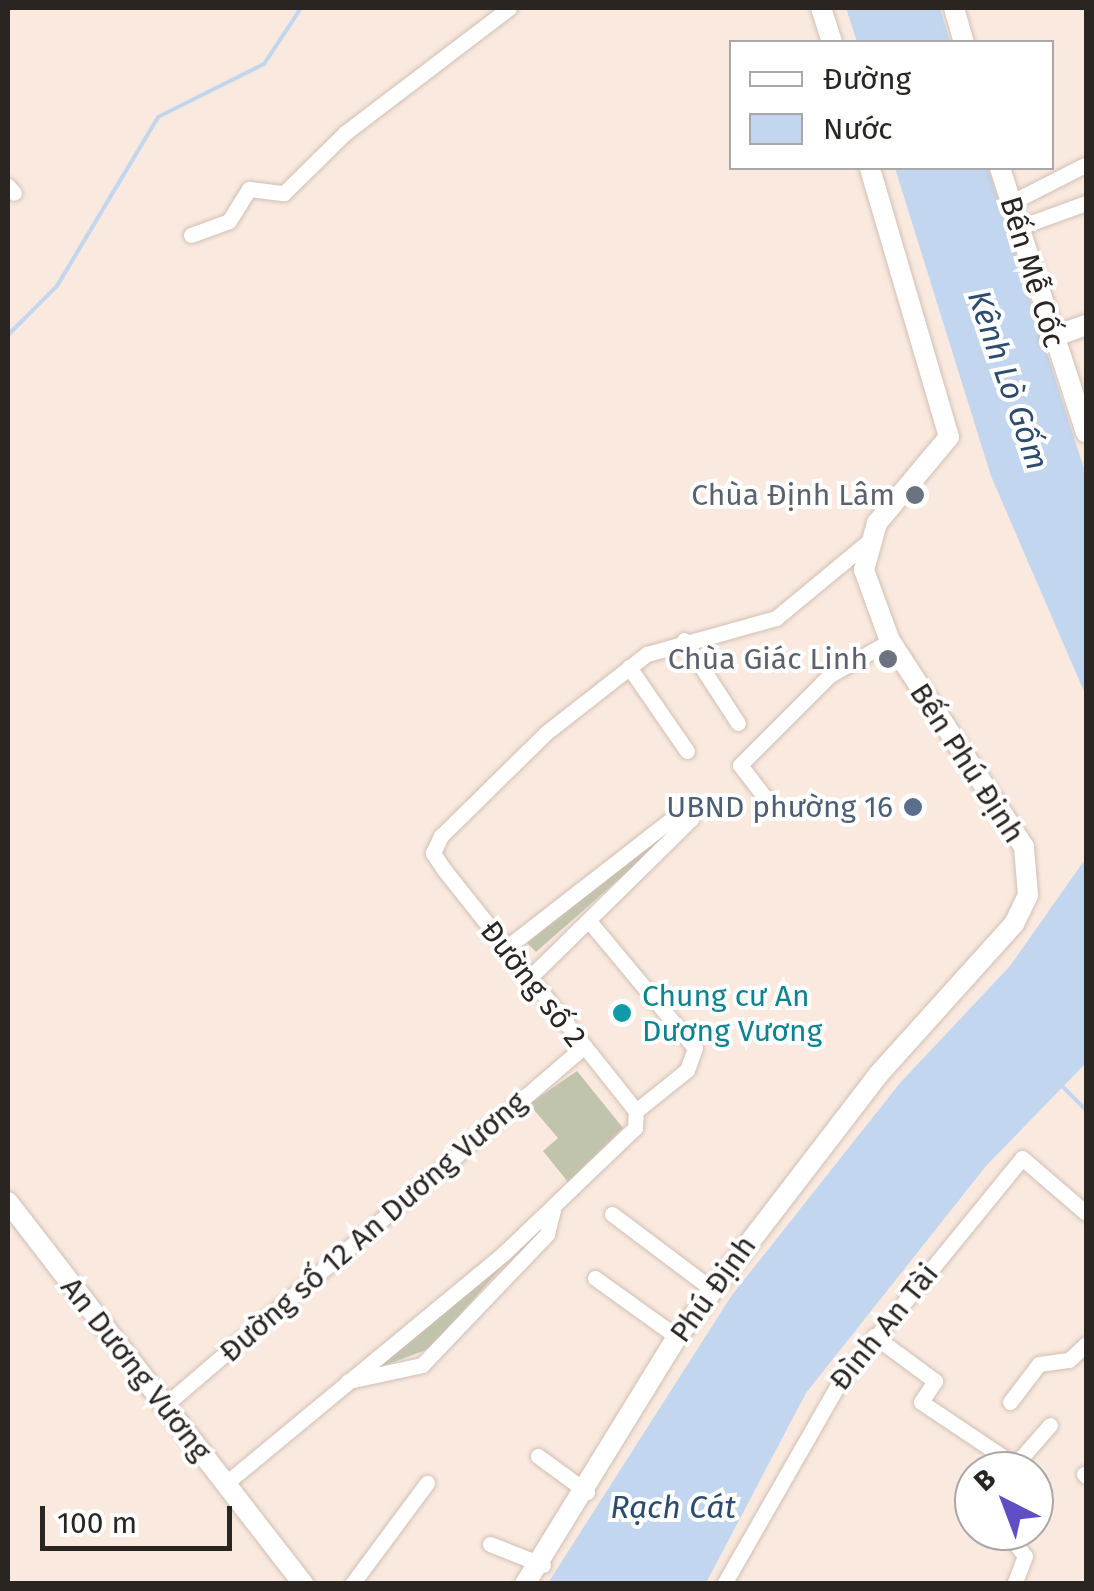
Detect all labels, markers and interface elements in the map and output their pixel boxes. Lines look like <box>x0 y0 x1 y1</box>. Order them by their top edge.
legend <box>729 40 1054 170</box>
text: Đường <box>823 61 911 97</box>
text: Nước <box>823 111 893 147</box>
street label: Bến Mễ Cốc <box>992 192 1072 352</box>
water label: Kênh Lò Gốm <box>959 285 1057 475</box>
place label: Chùa Định Lâm <box>691 477 895 513</box>
marker: Chùa Định Lâm <box>904 484 926 506</box>
place label: Chùa Giác Linh <box>668 641 868 677</box>
marker: Chùa Giác Linh <box>877 648 899 670</box>
street label: Bến Phú Định <box>902 676 1032 850</box>
place label: UBND phường 16 <box>666 789 893 825</box>
marker: UBND phường 16 <box>902 796 924 818</box>
street label: Đường số 2 <box>473 914 593 1054</box>
place label: Chung cư An Dương Vương <box>642 978 822 1048</box>
marker: Chung cư An Dương Vương <box>611 1002 633 1024</box>
street label: Đường số 12 An Dương Vương <box>212 1084 534 1370</box>
street label: Phú Định <box>662 1229 764 1349</box>
street label: Đình An Tài <box>822 1256 946 1398</box>
street label: An Dương Vương <box>53 1270 219 1468</box>
north arrow <box>954 1451 1054 1551</box>
text: B <box>967 1462 1002 1498</box>
scale bar <box>45 1486 238 1548</box>
water label: Rạch Cát <box>610 1488 736 1526</box>
text: 100 m <box>57 1505 137 1541</box>

